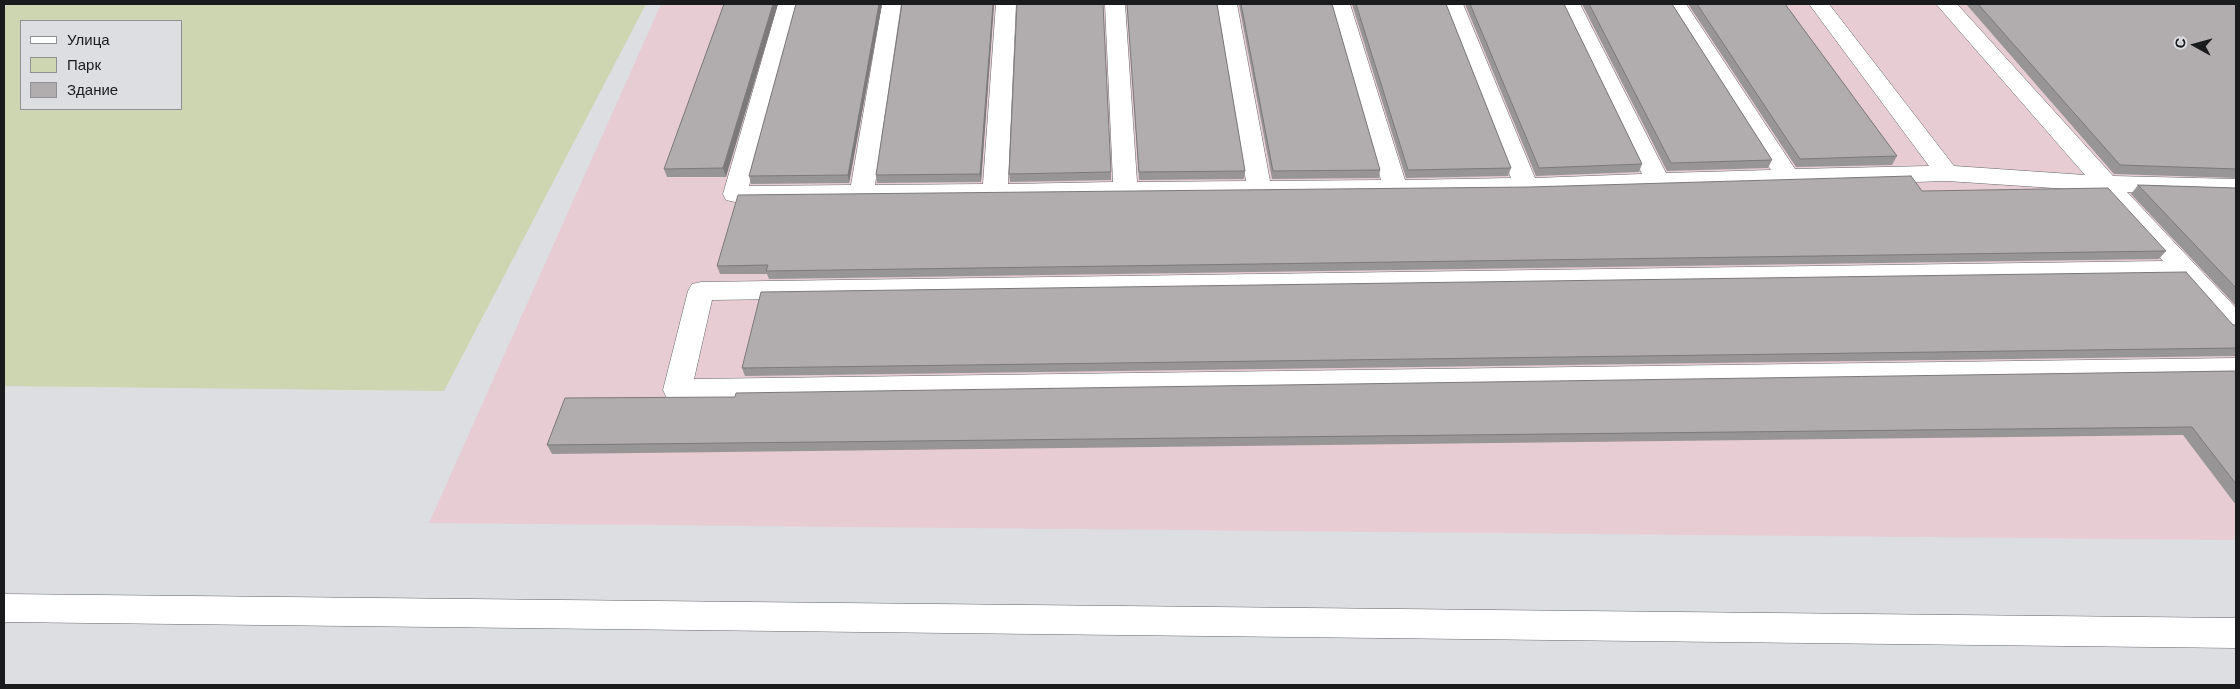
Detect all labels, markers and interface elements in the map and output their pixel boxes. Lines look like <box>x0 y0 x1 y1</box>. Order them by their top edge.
legend <box>20 20 182 110</box>
north arrow <box>2170 20 2220 70</box>
text: Улица <box>67 30 110 50</box>
text: С <box>2171 37 2190 49</box>
text: Парк <box>67 55 101 75</box>
text: Здание <box>67 80 118 100</box>

